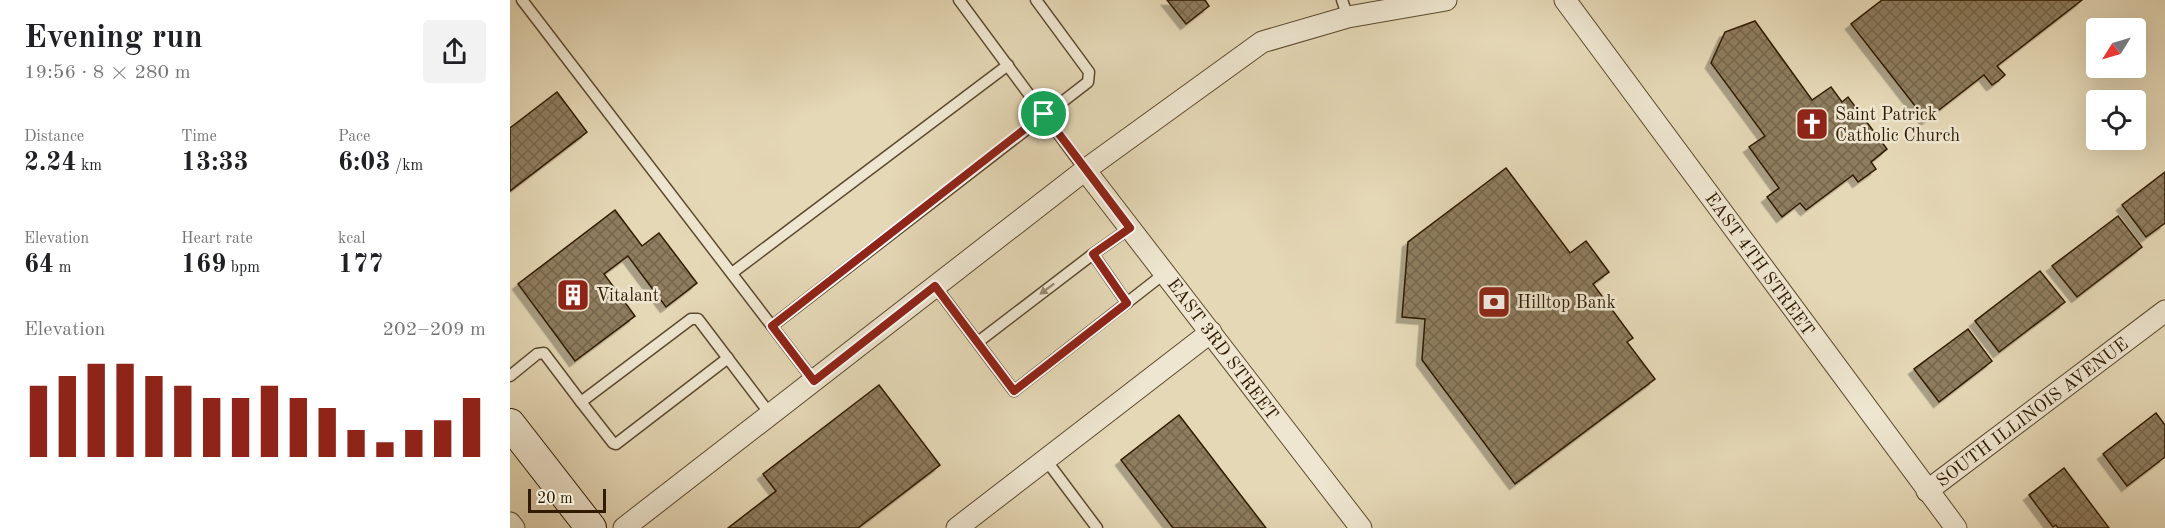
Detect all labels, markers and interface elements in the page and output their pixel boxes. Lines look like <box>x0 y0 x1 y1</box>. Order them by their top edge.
north arrow <box>2086 18 2146 78</box>
map controls <box>2086 18 2146 150</box>
button: share <box>423 20 486 83</box>
text: Evening run <box>24 22 203 55</box>
text: 19:56 · 8 × 280 m <box>24 63 191 83</box>
pin <box>1018 88 1069 139</box>
button: locate <box>2086 90 2146 150</box>
icon: arrive <box>1027 97 1060 130</box>
church icon: Saint Patrick Catholic Church <box>1794 106 1830 142</box>
place label: Saint Patrick Catholic Church <box>1835 106 1960 145</box>
text: Distance <box>24 129 84 145</box>
text: Time <box>181 129 217 145</box>
text: Pace <box>338 129 370 145</box>
text: 2.24 <box>24 150 77 176</box>
text: 13:33 <box>181 150 249 176</box>
text: 6:03 <box>338 150 391 176</box>
text: km <box>77 158 102 174</box>
text: /km <box>391 158 423 174</box>
street label: EAST 4TH STREET <box>1701 190 1817 340</box>
text: Elevation <box>24 231 89 247</box>
text: Heart rate <box>181 231 253 247</box>
text: kcal <box>338 231 366 247</box>
text: 64 <box>24 252 54 278</box>
text: 169 <box>181 252 226 278</box>
text: 177 <box>338 252 383 278</box>
text: m <box>54 260 71 276</box>
text: bpm <box>226 260 260 276</box>
street label: EAST 3RD STREET <box>1163 275 1281 424</box>
building icon: Vitalant <box>555 277 591 313</box>
one-way arrow <box>1039 283 1055 295</box>
bank icon: Hilltop Bank <box>1476 284 1512 320</box>
place label: Vitalant <box>596 287 659 305</box>
place label: Hilltop Bank <box>1517 294 1616 312</box>
text: Elevation <box>24 320 105 340</box>
text: 202–209 m <box>383 320 486 340</box>
street label: SOUTH ILLINOIS AVENUE <box>1933 335 2132 491</box>
scale bar <box>528 486 606 514</box>
text: 20 m <box>537 491 573 507</box>

